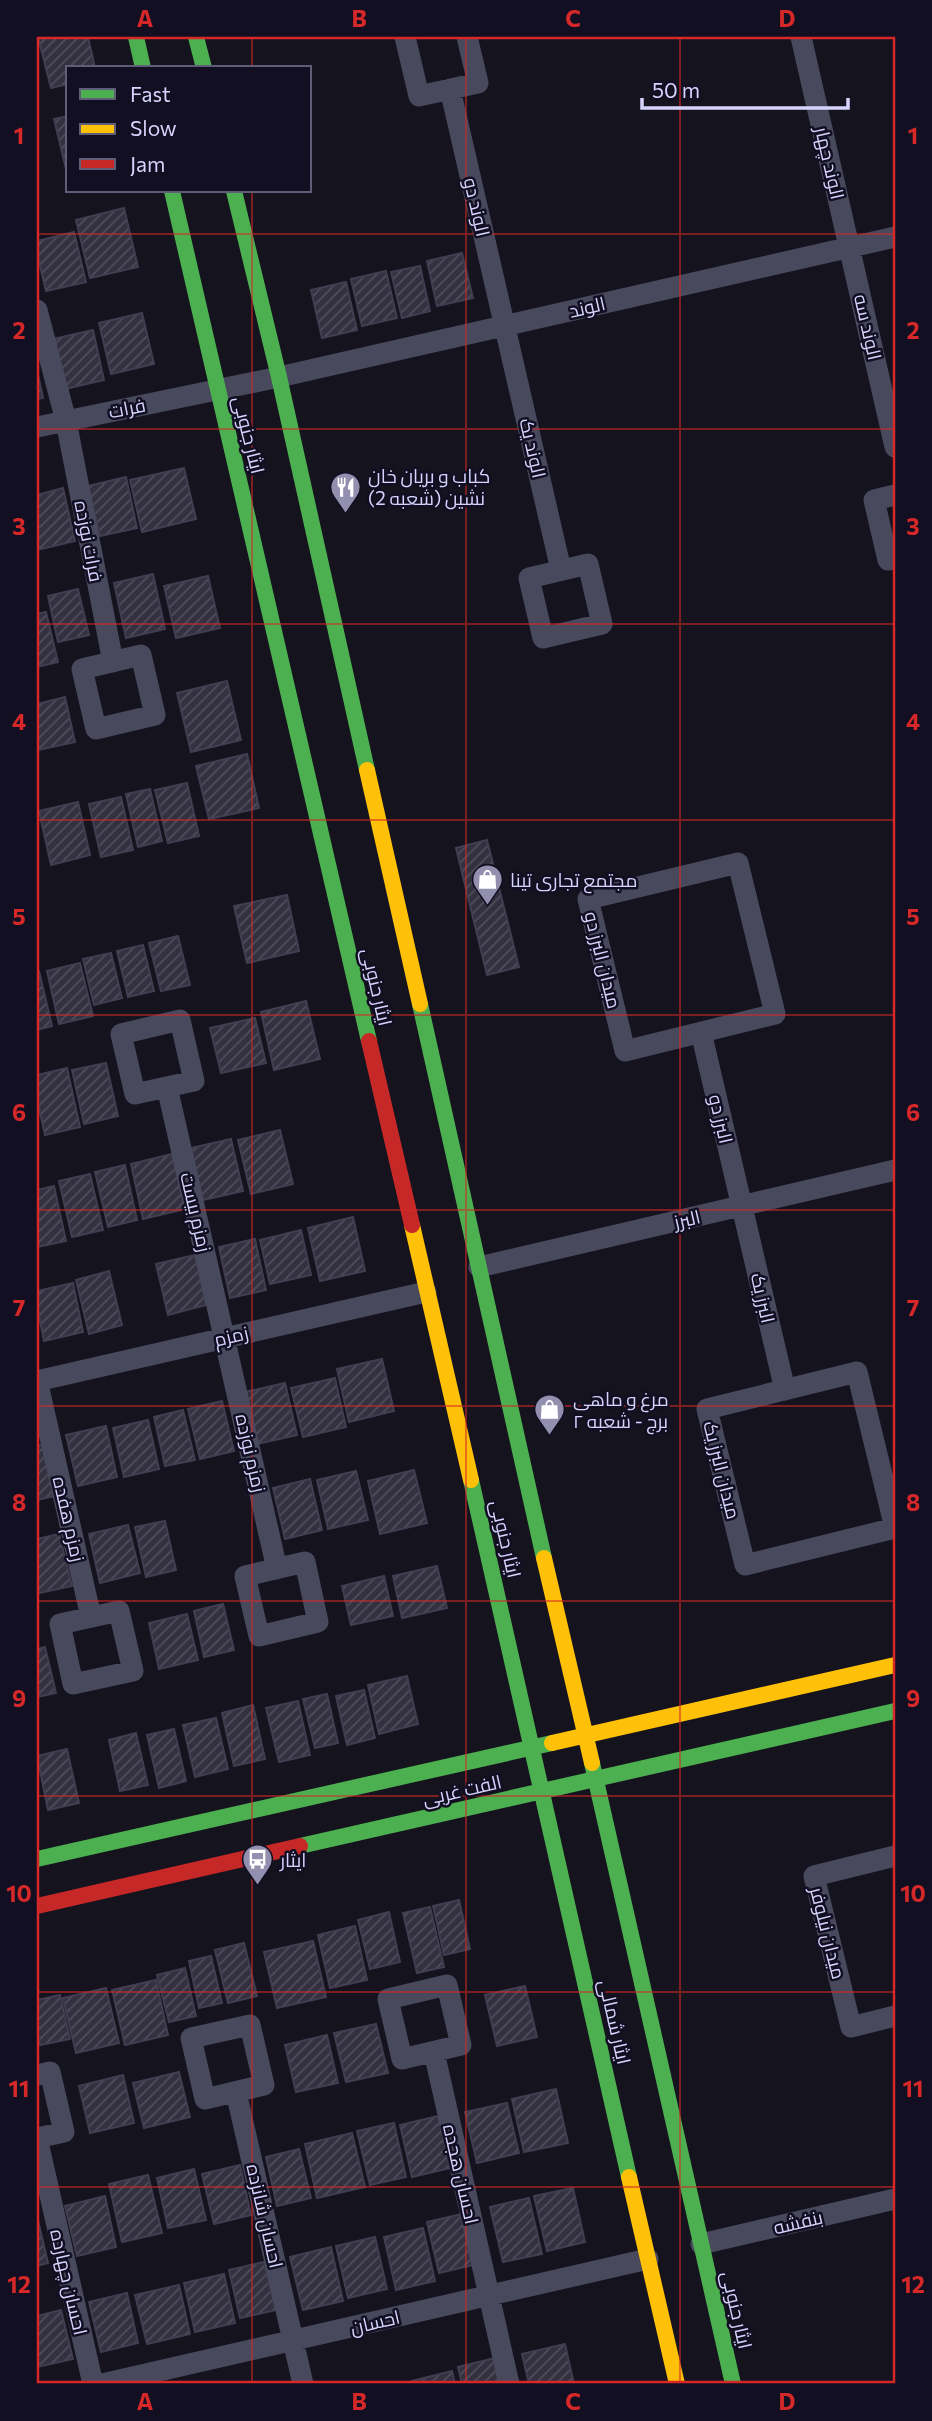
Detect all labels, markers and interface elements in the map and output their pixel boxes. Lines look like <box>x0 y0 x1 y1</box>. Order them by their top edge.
text: A <box>137 4 154 32</box>
text: B <box>351 4 367 32</box>
text: C <box>565 4 581 32</box>
text: D <box>779 4 796 32</box>
legend <box>66 66 312 192</box>
scale bar <box>642 66 848 110</box>
text: 50 m <box>652 77 700 102</box>
text: Fast <box>130 81 171 106</box>
text: Slow <box>130 115 177 140</box>
text: 1 <box>14 121 24 149</box>
text: 1 <box>908 121 918 149</box>
street label: الوند چهار <box>809 123 850 202</box>
text: Jam <box>130 151 165 176</box>
street label: الوند دو <box>459 175 495 239</box>
street label: الوند <box>566 291 608 323</box>
street label: الوند سه <box>849 292 887 362</box>
text: 2 <box>12 316 26 344</box>
text: 2 <box>906 316 920 344</box>
street label: فرات <box>106 393 148 423</box>
street label: ایثار جنوبی <box>228 394 270 476</box>
street label: الوند یک <box>514 416 552 480</box>
place label: کباب و بریان خان نشین (شعبه 2) <box>368 464 490 510</box>
restaurant icon: کباب و بریان خان نشین (شعبه 2) <box>328 470 362 514</box>
street label: فرات نوزده <box>69 498 109 584</box>
text: 3 <box>12 512 26 540</box>
text: 3 <box>906 512 920 540</box>
text: 4 <box>12 707 26 735</box>
text: 4 <box>906 707 920 735</box>
shop icon: مجتمع تجاری تینا <box>470 863 504 907</box>
place label: مجتمع تجاری تینا <box>510 868 637 894</box>
text: 5 <box>12 902 26 930</box>
text: 5 <box>906 902 920 930</box>
street label: میدان البرز دو <box>579 909 627 1011</box>
street label: ایثار جنوبی <box>356 946 398 1028</box>
street label: البرز دو <box>704 1092 738 1146</box>
text: 6 <box>12 1098 26 1126</box>
text: 6 <box>906 1098 920 1126</box>
street label: زمزم بیست <box>173 1170 217 1255</box>
street label: البرز <box>670 1204 703 1234</box>
street label: البرز یک <box>746 1271 780 1325</box>
text: 7 <box>13 1293 25 1321</box>
text: 7 <box>907 1293 919 1321</box>
street label: زمزم <box>211 1320 251 1354</box>
place label: مرغ و ماهی برج - شعبه ۲ <box>573 1387 669 1435</box>
shop icon: مرغ و ماهی برج - شعبه ۲ <box>533 1393 567 1437</box>
street label: زمزم نوزده <box>228 1411 272 1495</box>
street label: میدان البرز یک <box>698 1418 746 1522</box>
street label: زمزم هفده <box>46 1474 90 1565</box>
text: 8 <box>12 1488 26 1516</box>
text: 8 <box>906 1488 920 1516</box>
street label: ایثار جنوبی <box>485 1498 527 1580</box>
text: 9 <box>12 1684 26 1712</box>
text: 9 <box>906 1684 920 1712</box>
street label: الفت غربی <box>420 1769 504 1811</box>
bus stop icon: ایثار <box>240 1843 274 1887</box>
place label: ایثار <box>279 1848 306 1872</box>
text: 10 <box>6 1879 32 1907</box>
text: 10 <box>900 1879 926 1907</box>
street label: میدان نیلوفر <box>805 1883 851 1982</box>
street label: ایثار شمالی <box>594 1977 636 2067</box>
text: 11 <box>9 2074 29 2102</box>
text: 11 <box>903 2074 923 2102</box>
street label: احسان هجده <box>438 2122 484 2226</box>
street label: احسان شانزده <box>241 2162 289 2270</box>
street label: بنفشه <box>771 2205 825 2238</box>
street label: احسان چهارده <box>44 2227 93 2337</box>
street label: ایثار جنوبی <box>716 2269 758 2351</box>
text: 12 <box>7 2270 31 2298</box>
text: 12 <box>901 2270 925 2298</box>
street label: احسان <box>348 2305 402 2339</box>
text: A <box>137 2387 154 2415</box>
text: B <box>351 2387 367 2415</box>
text: C <box>565 2387 581 2415</box>
text: D <box>779 2387 796 2415</box>

